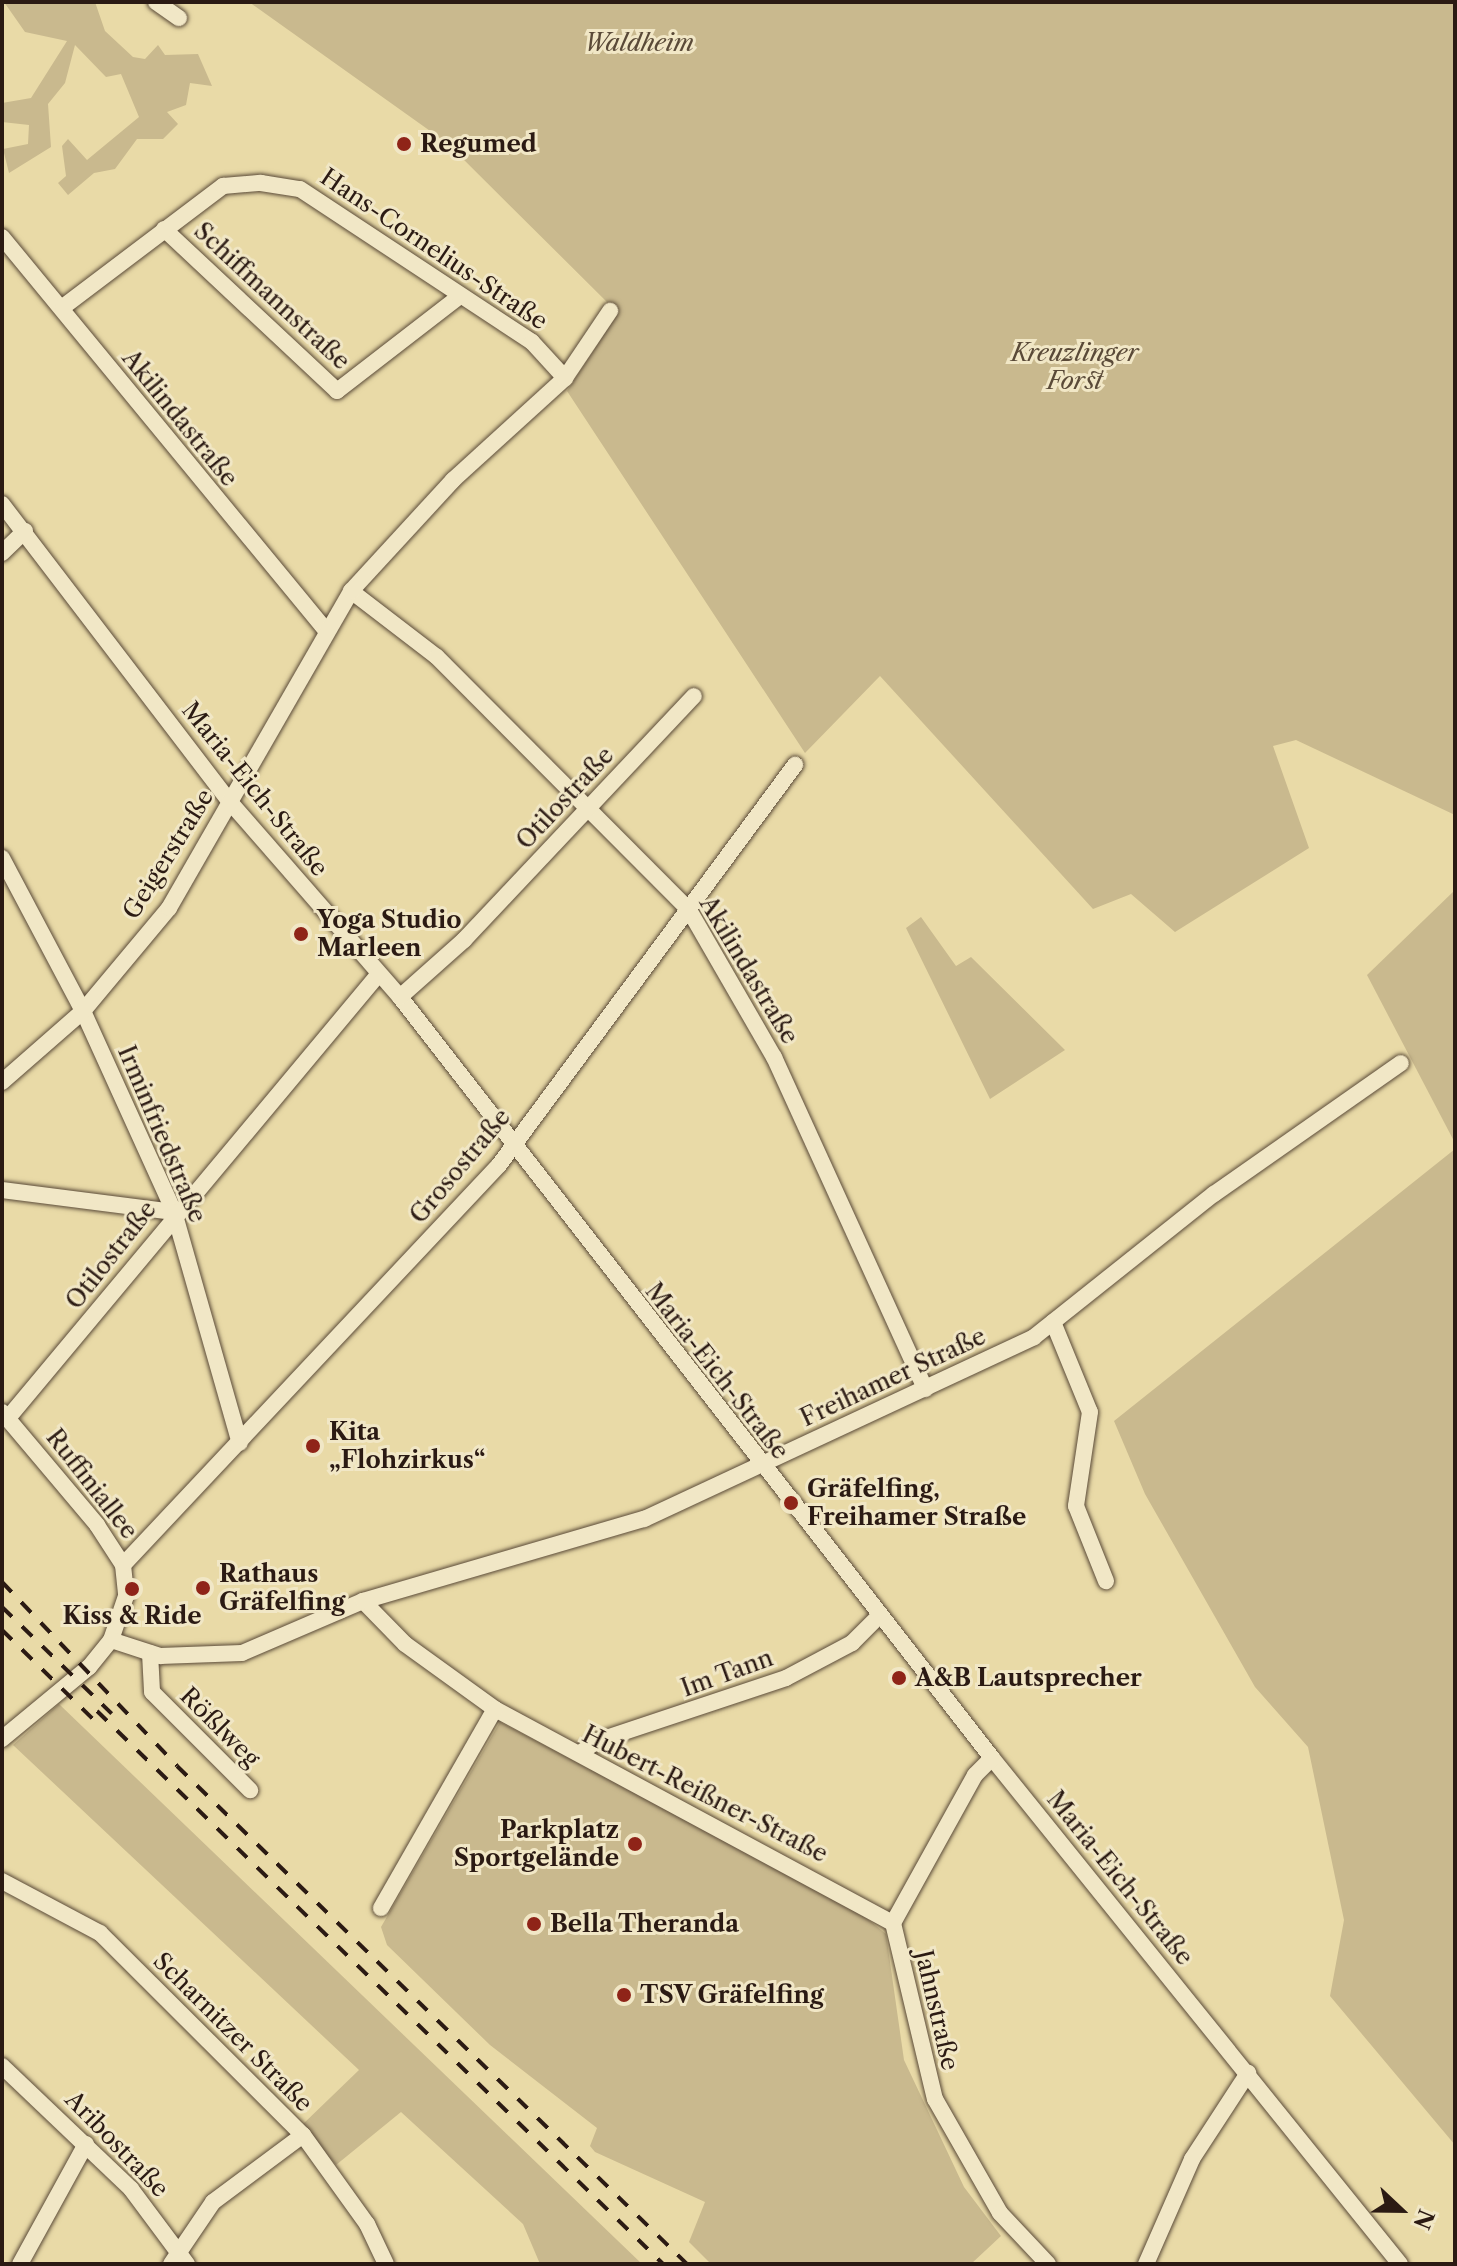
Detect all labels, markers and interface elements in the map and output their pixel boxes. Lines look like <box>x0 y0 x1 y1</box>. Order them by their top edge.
park label: Waldheim <box>584 29 694 57</box>
place label: Regumed <box>420 130 537 158</box>
marker: Regumed <box>395 135 413 153</box>
street label: Hans-Cornelius-Straße <box>315 162 553 336</box>
street label: Schiffmannstraße <box>188 216 356 376</box>
park label: Kreuzlinger Forst <box>1011 339 1139 395</box>
street label: Akilindastraße <box>116 344 244 492</box>
street label: Maria-Eich-Straße <box>176 696 334 882</box>
street label: Otilostraße <box>510 741 620 855</box>
street label: Geigerstraße <box>117 784 219 924</box>
street label: Akilindastraße <box>694 891 804 1049</box>
place label: Yoga Studio Marleen <box>317 906 462 962</box>
marker: Yoga Studio Marleen <box>292 925 310 943</box>
street label: Irminfriedstraße <box>112 1041 212 1227</box>
street label: Grosostraße <box>404 1103 516 1229</box>
street label: Otilostraße <box>60 1195 162 1315</box>
street label: Maria-Eich-Straße <box>639 1277 795 1465</box>
street label: Freihamer Straße <box>796 1321 990 1433</box>
place label: Kita „Flohzirkus“ <box>329 1418 485 1474</box>
street label: Ruffiniallee <box>40 1423 144 1545</box>
marker: Kita „Flohzirkus“ <box>304 1437 322 1455</box>
place label: Gräfelfing, Freihamer Straße <box>807 1475 1026 1531</box>
marker: Gräfelfing, Freihamer Straße <box>782 1494 800 1512</box>
place label: Rathaus Gräfelfing <box>219 1560 345 1616</box>
marker: Rathaus Gräfelfing <box>194 1579 212 1597</box>
marker: Kiss & Ride <box>123 1580 141 1598</box>
place label: Kiss & Ride <box>63 1602 201 1630</box>
street label: Im Tann <box>677 1643 777 1703</box>
place label: A&B Lautsprecher <box>915 1664 1142 1692</box>
marker: A&B Lautsprecher <box>890 1669 908 1687</box>
street label: Rößlweg <box>174 1681 266 1773</box>
street label: Hubert-Reißner-Straße <box>578 1720 832 1868</box>
street label: Maria-Eich-Straße <box>1041 1785 1199 1971</box>
place label: Parkplatz Sportgelände <box>454 1816 619 1872</box>
marker: Parkplatz Sportgelände <box>626 1835 644 1853</box>
place label: Bella Theranda <box>550 1910 740 1938</box>
marker: Bella Theranda <box>525 1915 543 1933</box>
street label: Scharnitzer Straße <box>147 1946 319 2118</box>
street label: Jahnstraße <box>909 1947 965 2073</box>
place label: TSV Gräfelfing <box>640 1981 825 2009</box>
marker: TSV Gräfelfing <box>615 1986 633 2004</box>
street label: Aribostraße <box>59 2085 175 2203</box>
north arrow <box>1361 2170 1441 2250</box>
text: N <box>1408 2205 1440 2233</box>

